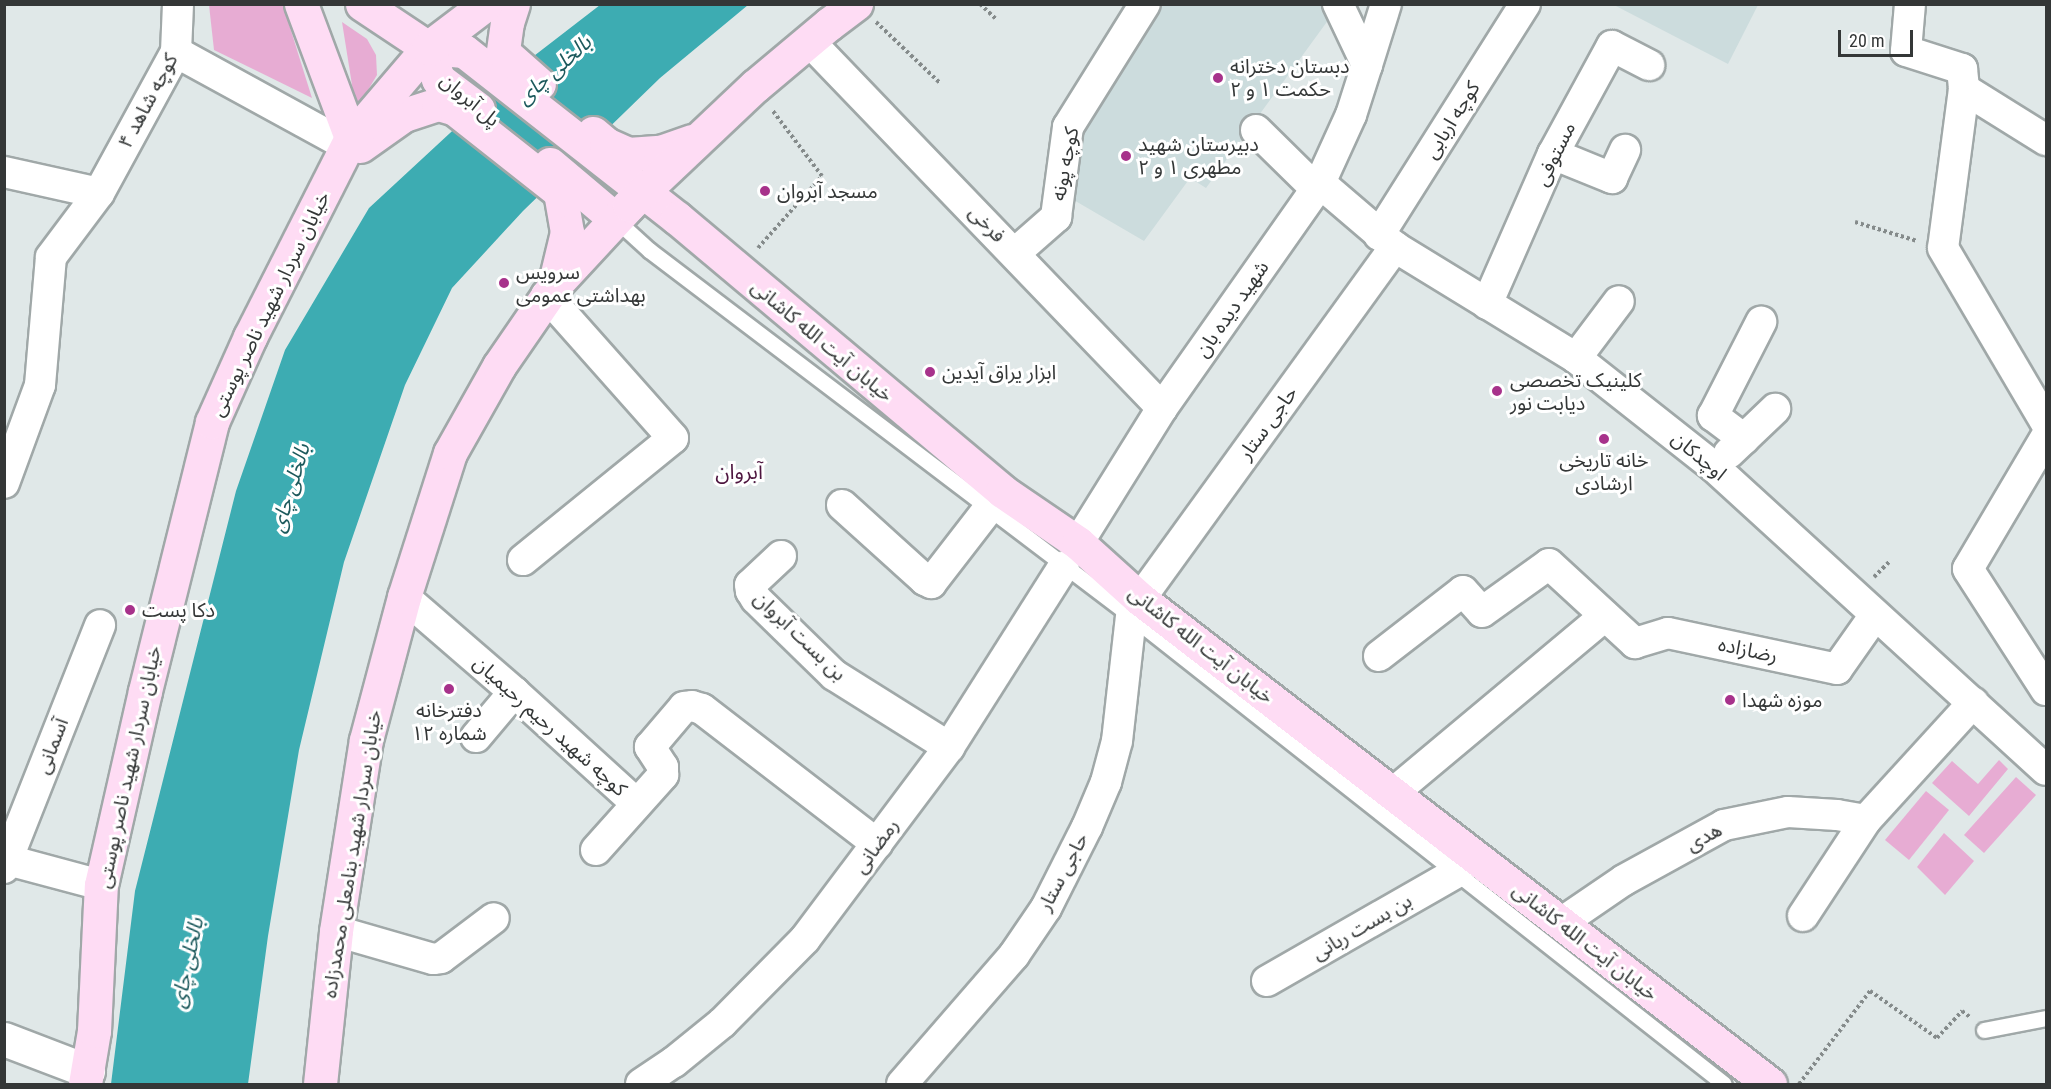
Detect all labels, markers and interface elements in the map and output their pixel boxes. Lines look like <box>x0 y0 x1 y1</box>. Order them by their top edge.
scale bar <box>1841 18 1916 56</box>
water label: بالخلی چای <box>512 30 596 110</box>
text: 20 m <box>1849 30 1884 51</box>
street label: کوچه شاهد ۴ <box>113 50 183 152</box>
place label: دبستان دخترانه حکمت ۱ و ۲ <box>1230 54 1350 101</box>
street label: پل آبروان <box>435 68 505 132</box>
marker: دبستان دخترانه حکمت ۱ و ۲ <box>1211 71 1225 85</box>
street label: کوچه اربابی <box>1419 77 1485 163</box>
street label: مستوفی <box>1529 118 1581 190</box>
street label: کوچه پونه <box>1046 125 1084 203</box>
place label: دبیرستان شهید مطهری ۱ و ۲ <box>1138 132 1259 179</box>
marker: دبیرستان شهید مطهری ۱ و ۲ <box>1119 149 1133 163</box>
place label: مسجد آبروان <box>777 179 878 203</box>
marker: مسجد آبروان <box>758 184 772 198</box>
street label: خیابان سردار شهید ناصر پوستی <box>205 188 335 420</box>
street label: فرخی <box>964 200 1010 248</box>
street label: شهید دیده بان <box>1190 256 1274 362</box>
place label: سرویس بهداشتی عمومی <box>516 260 646 307</box>
street label: خیابان آیت الله کاشانی <box>746 275 898 407</box>
marker: سرویس بهداشتی عمومی <box>497 276 511 290</box>
place label: ابزار یراق آیدین <box>942 360 1056 384</box>
marker: ابزار یراق آیدین <box>923 365 937 379</box>
place label: کلینیک تخصصی دیابت نور <box>1510 368 1642 415</box>
street label: حاجی ستار <box>1233 382 1303 464</box>
marker: کلینیک تخصصی دیابت نور <box>1488 382 1506 400</box>
street label: اوچدکان <box>1667 426 1731 486</box>
marker: خانه تاریخی ارشادی <box>1597 432 1611 446</box>
water label: بالخلی چای <box>265 441 315 535</box>
place label: خانه تاریخی ارشادی <box>1559 448 1649 495</box>
district label: آبروان <box>715 459 763 485</box>
street label: خیابان آیت الله کاشانی <box>1124 581 1278 709</box>
street label: بن بست آبروان <box>749 586 851 686</box>
place label: دکا پست <box>142 598 215 622</box>
marker: دکا پست <box>123 603 137 617</box>
street label: رضازاده <box>1716 632 1780 668</box>
street label: خیابان سردار شهید ناصر پوستی <box>92 644 166 890</box>
street label: کوچه شهید رحیم رحیمیان <box>468 651 632 801</box>
marker: دفترخانه شماره ۱۲ <box>442 682 456 696</box>
place label: موزه شهدا <box>1742 688 1822 712</box>
marker: موزه شهدا <box>1723 693 1737 707</box>
place label: دفترخانه شماره ۱۲ <box>411 698 487 745</box>
street label: خیابان سردار شهید بنامعلی محمدزاده <box>317 708 387 1000</box>
street label: آسمانی <box>30 715 74 777</box>
street label: رمضانی <box>848 814 904 878</box>
street label: هدی <box>1682 818 1726 856</box>
street label: حاجی ستار <box>1032 829 1094 915</box>
street label: خیابان آیت الله کاشانی <box>1508 878 1662 1006</box>
street label: بن بست ربانی <box>1308 889 1416 965</box>
water label: بالخلی چای <box>165 916 209 1010</box>

